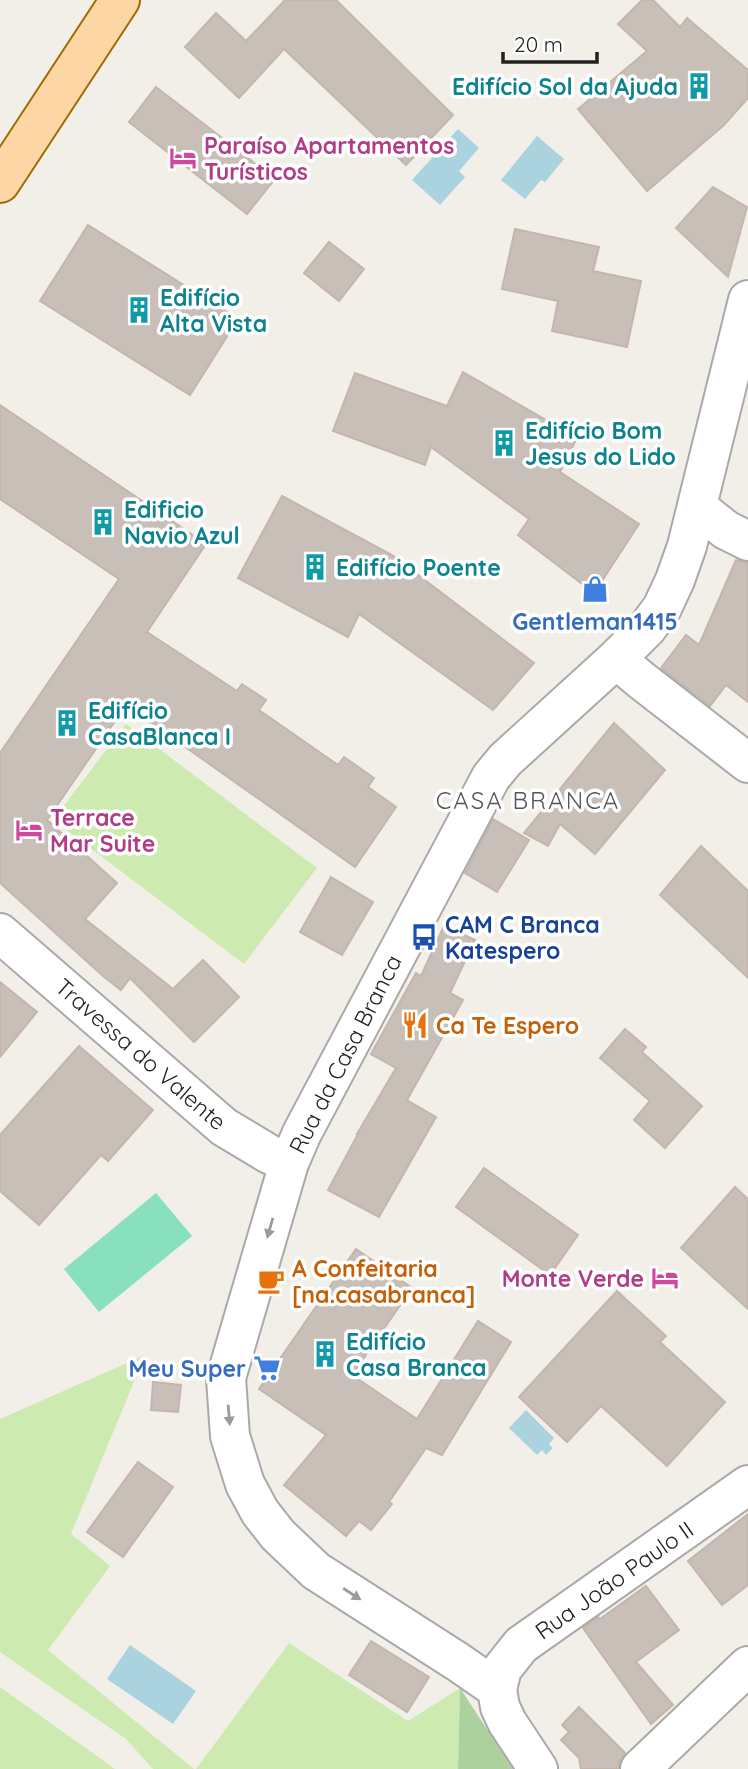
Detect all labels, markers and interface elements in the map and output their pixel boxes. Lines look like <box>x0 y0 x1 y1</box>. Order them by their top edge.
scale bar <box>503 21 598 65</box>
text: 20 m <box>514 31 563 57</box>
building icon: Edifício Sol da Ajuda <box>684 71 714 101</box>
place label: Edifício Sol da Ajuda <box>452 72 678 101</box>
place label: Paraíso Apartamentos Turísticos <box>204 131 454 186</box>
hotel icon: Paraíso Apartamentos Turísticos <box>168 143 198 173</box>
place label: Edifício Alta Vista <box>160 283 267 338</box>
building icon: Edifício Alta Vista <box>124 295 154 325</box>
place label: Edifício Bom Jesus do Lido <box>525 416 676 471</box>
building icon: Edifício Bom Jesus do Lido <box>489 428 519 458</box>
place label: Edificio Navio Azul <box>124 495 240 550</box>
building icon: Edificio Navio Azul <box>88 507 118 537</box>
building icon: Edifício Poente <box>300 552 330 582</box>
place label: Edifício Poente <box>336 553 501 582</box>
shop icon: Gentleman1415 <box>580 574 610 604</box>
place label: Gentleman1415 <box>512 607 678 636</box>
place label: Edifício CasaBlanca I <box>88 696 231 751</box>
building icon: Edifício CasaBlanca I <box>52 708 82 738</box>
district label: CASA BRANCA <box>436 785 620 815</box>
place label: Terrace Mar Suite <box>50 803 155 858</box>
hotel icon: Terrace Mar Suite <box>14 815 44 845</box>
place label: CAM C Branca Katespero <box>445 910 600 965</box>
bus stop icon: CAM C Branca Katespero <box>409 922 439 952</box>
street label: Rua da Casa Branca <box>282 950 408 1158</box>
street label: Travessa do Valente <box>50 972 232 1136</box>
restaurant icon: Ca Te Espero <box>400 1010 430 1040</box>
place label: Ca Te Espero <box>436 1011 579 1040</box>
one-way arrow <box>265 1218 275 1239</box>
place label: A Confeitaria [na.casabranca] <box>292 1254 475 1309</box>
hotel icon: Monte Verde <box>650 1263 680 1293</box>
place label: Monte Verde <box>502 1264 644 1293</box>
cafe icon: A Confeitaria [na.casabranca] <box>256 1266 286 1296</box>
place label: Edifício Casa Branca <box>346 1327 486 1382</box>
building icon: Edifício Casa Branca <box>310 1339 340 1369</box>
supermarket icon: Meu Super <box>252 1353 282 1383</box>
place label: Meu Super <box>128 1354 246 1383</box>
one-way arrow <box>224 1405 235 1427</box>
street label: Rua João Paulo II <box>529 1515 699 1645</box>
one-way arrow <box>343 1588 362 1601</box>

